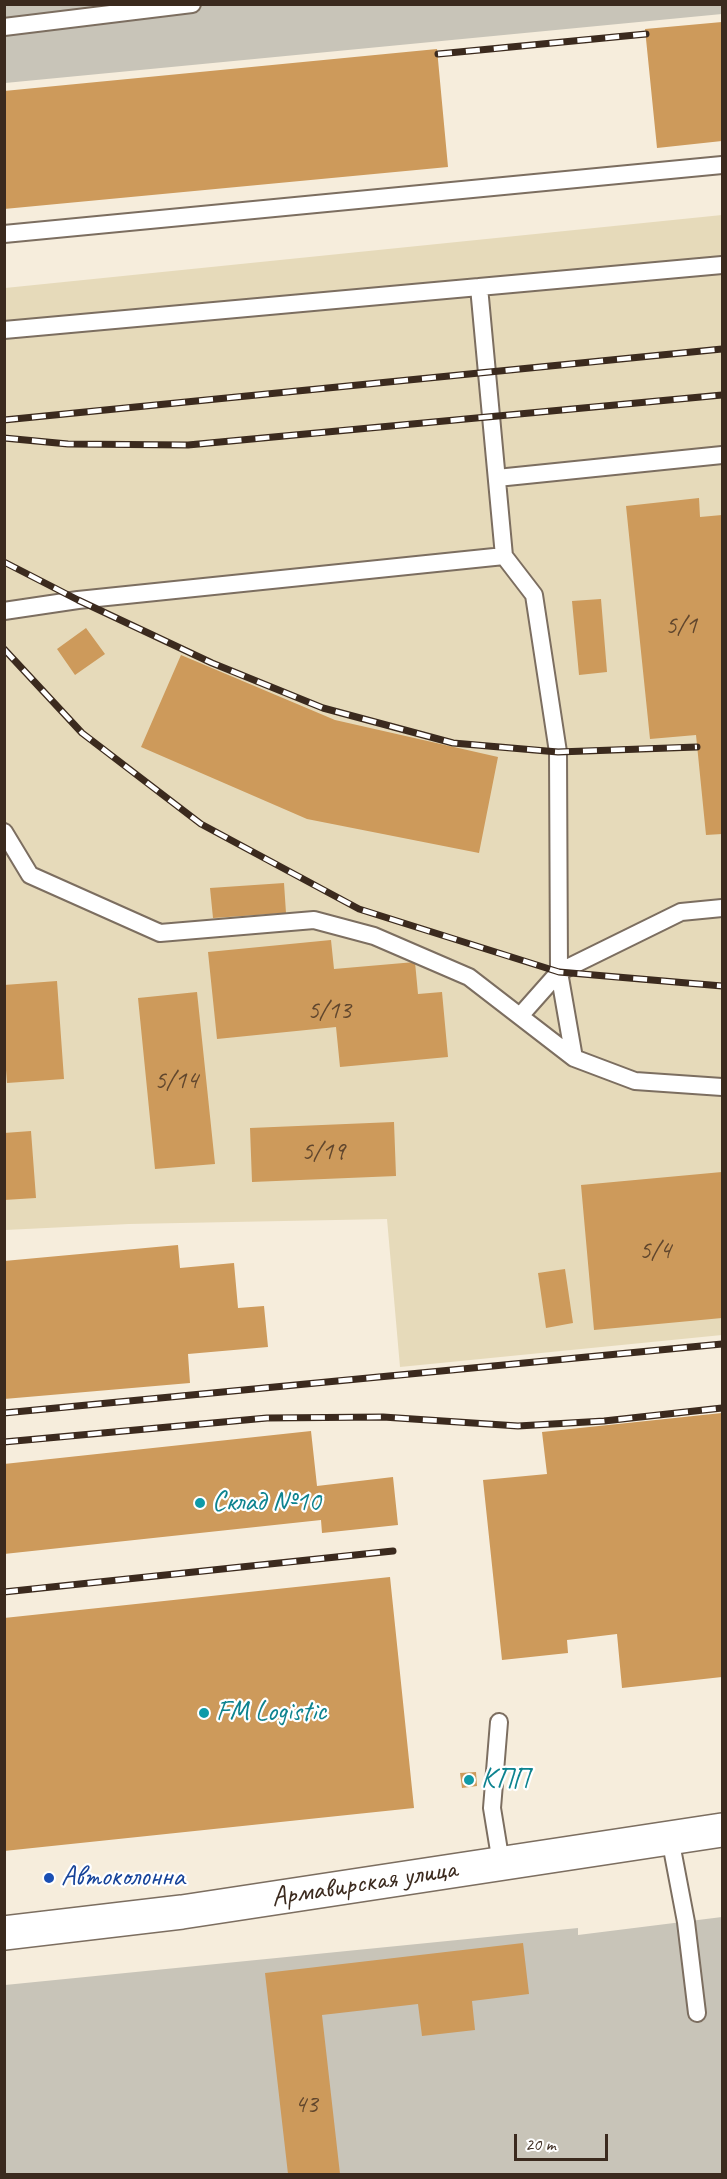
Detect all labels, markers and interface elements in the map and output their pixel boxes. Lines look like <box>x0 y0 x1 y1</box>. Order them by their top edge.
house number: 5/1 <box>665 610 697 642</box>
house number: 5/13 <box>307 995 351 1027</box>
house number: 5/14 <box>154 1065 198 1097</box>
house number: 5/19 <box>301 1136 345 1168</box>
house number: 5/4 <box>639 1235 671 1267</box>
place label: Склад №10 <box>212 1486 321 1520</box>
marker: Склад №10 <box>193 1496 207 1510</box>
place label: FM Logistic <box>216 1696 326 1730</box>
marker: FM Logistic <box>197 1706 211 1720</box>
place label: КПП <box>481 1763 529 1797</box>
marker: КПП <box>462 1773 476 1787</box>
street label: Армавирская улица <box>269 1853 459 1915</box>
place label: Автоколонна <box>61 1861 185 1895</box>
marker: Автоколонна <box>42 1871 56 1885</box>
house number: 43 <box>294 2089 318 2121</box>
scale bar <box>517 2122 612 2160</box>
text: 20 m <box>525 2133 556 2155</box>

